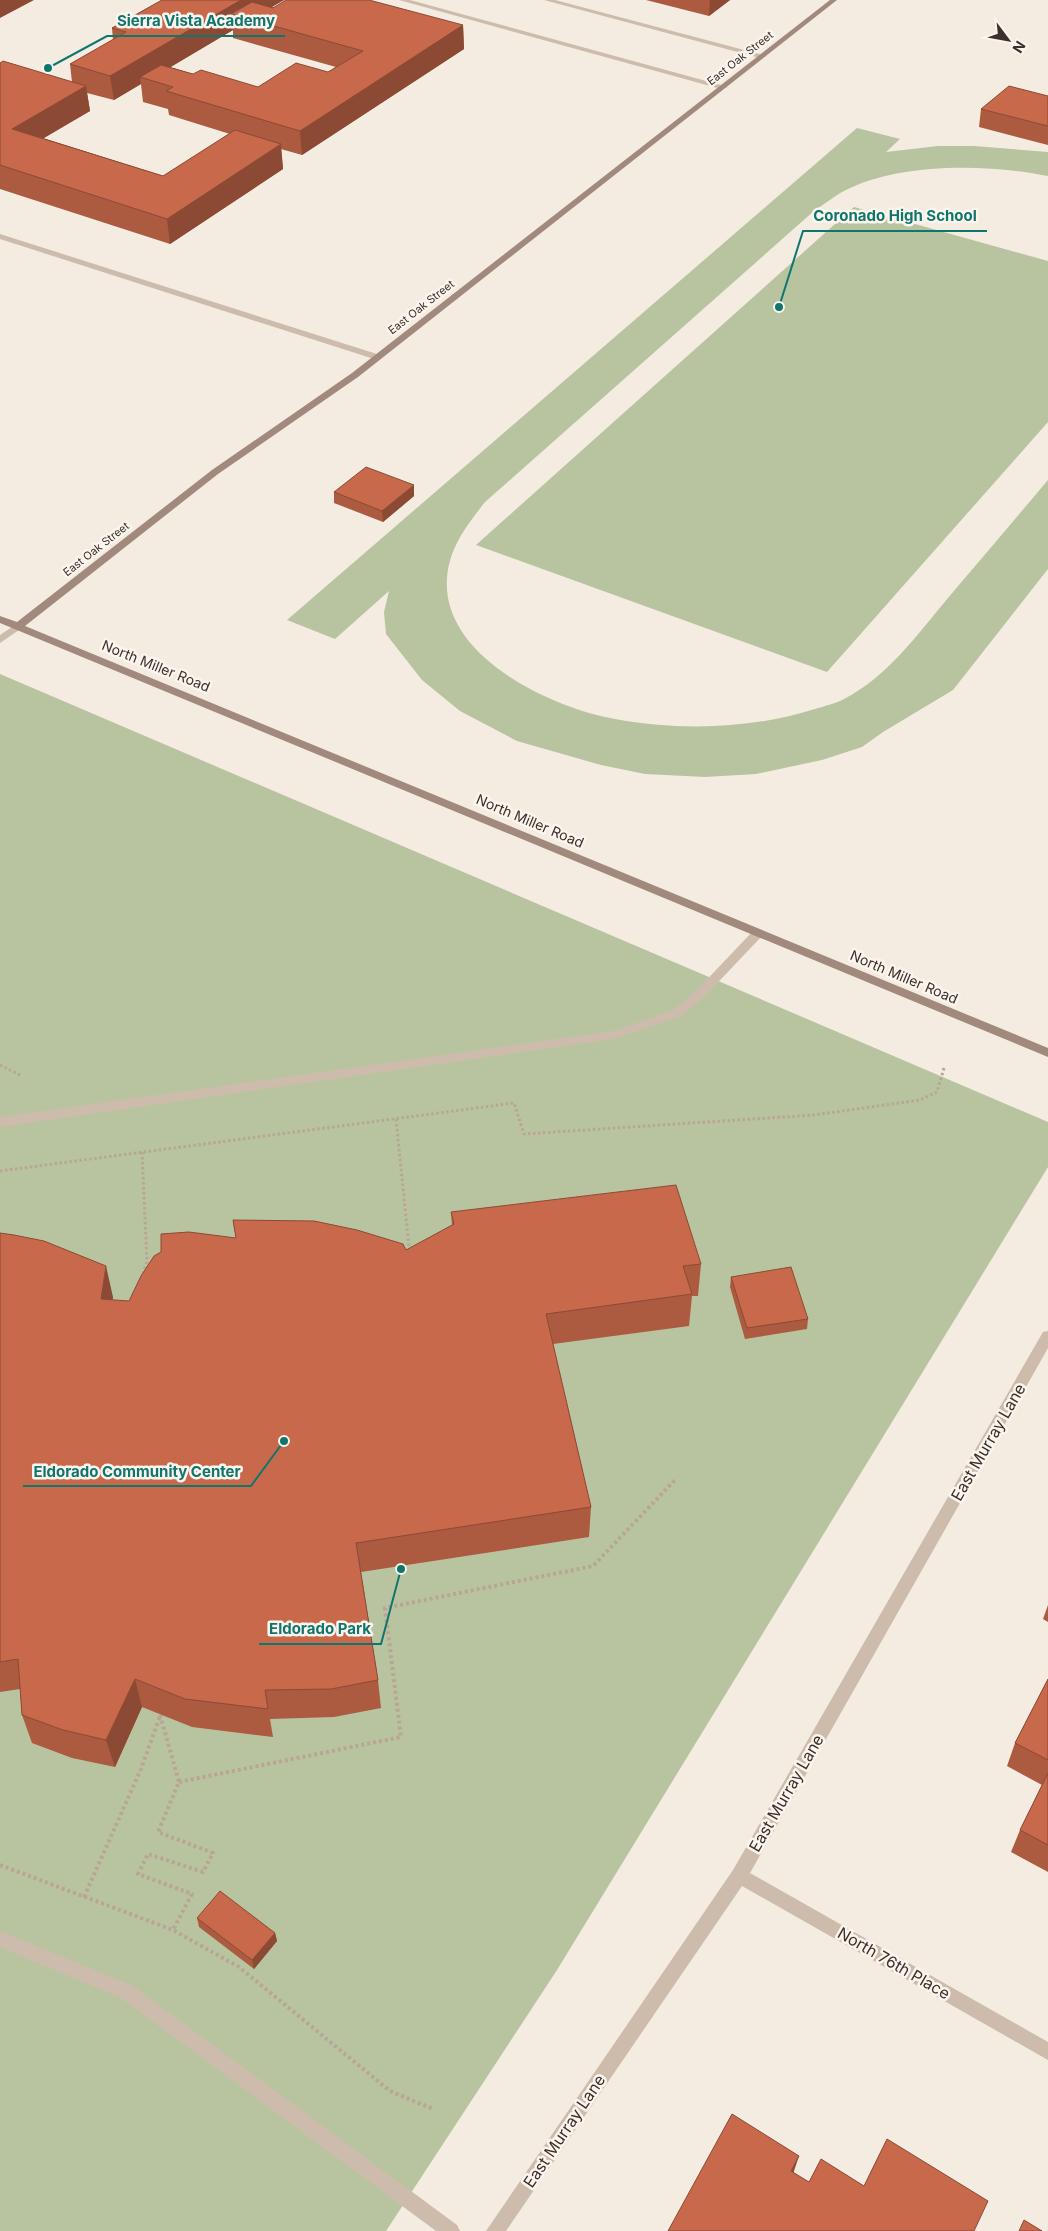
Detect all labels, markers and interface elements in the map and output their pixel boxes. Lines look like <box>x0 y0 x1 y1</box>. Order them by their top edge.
callout: Sierra Vista Academy <box>107 6 285 36</box>
text: Sierra Vista Academy <box>117 11 275 30</box>
north arrow <box>983 15 1033 65</box>
street label: East Oak Street <box>704 28 776 88</box>
text: N <box>1009 38 1029 56</box>
callout: Coronado High School <box>803 201 987 231</box>
text: Coronado High School <box>813 206 977 225</box>
street label: East Oak Street <box>385 277 457 337</box>
street label: East Oak Street <box>60 519 132 579</box>
street label: North Miller Road <box>100 636 213 695</box>
street label: North Miller Road <box>474 790 587 851</box>
street label: North Miller Road <box>848 946 961 1007</box>
street label: East Murray Lane <box>946 1380 1030 1504</box>
callout: Eldorado Community Center <box>23 1456 251 1486</box>
text: Eldorado Community Center <box>33 1462 241 1481</box>
callout: Eldorado Park <box>259 1614 381 1644</box>
text: Eldorado Park <box>269 1619 371 1638</box>
street label: East Murray Lane <box>744 1731 828 1855</box>
street label: North 76th Place <box>834 1923 954 2003</box>
street label: East Murray Lane <box>519 2071 609 2191</box>

